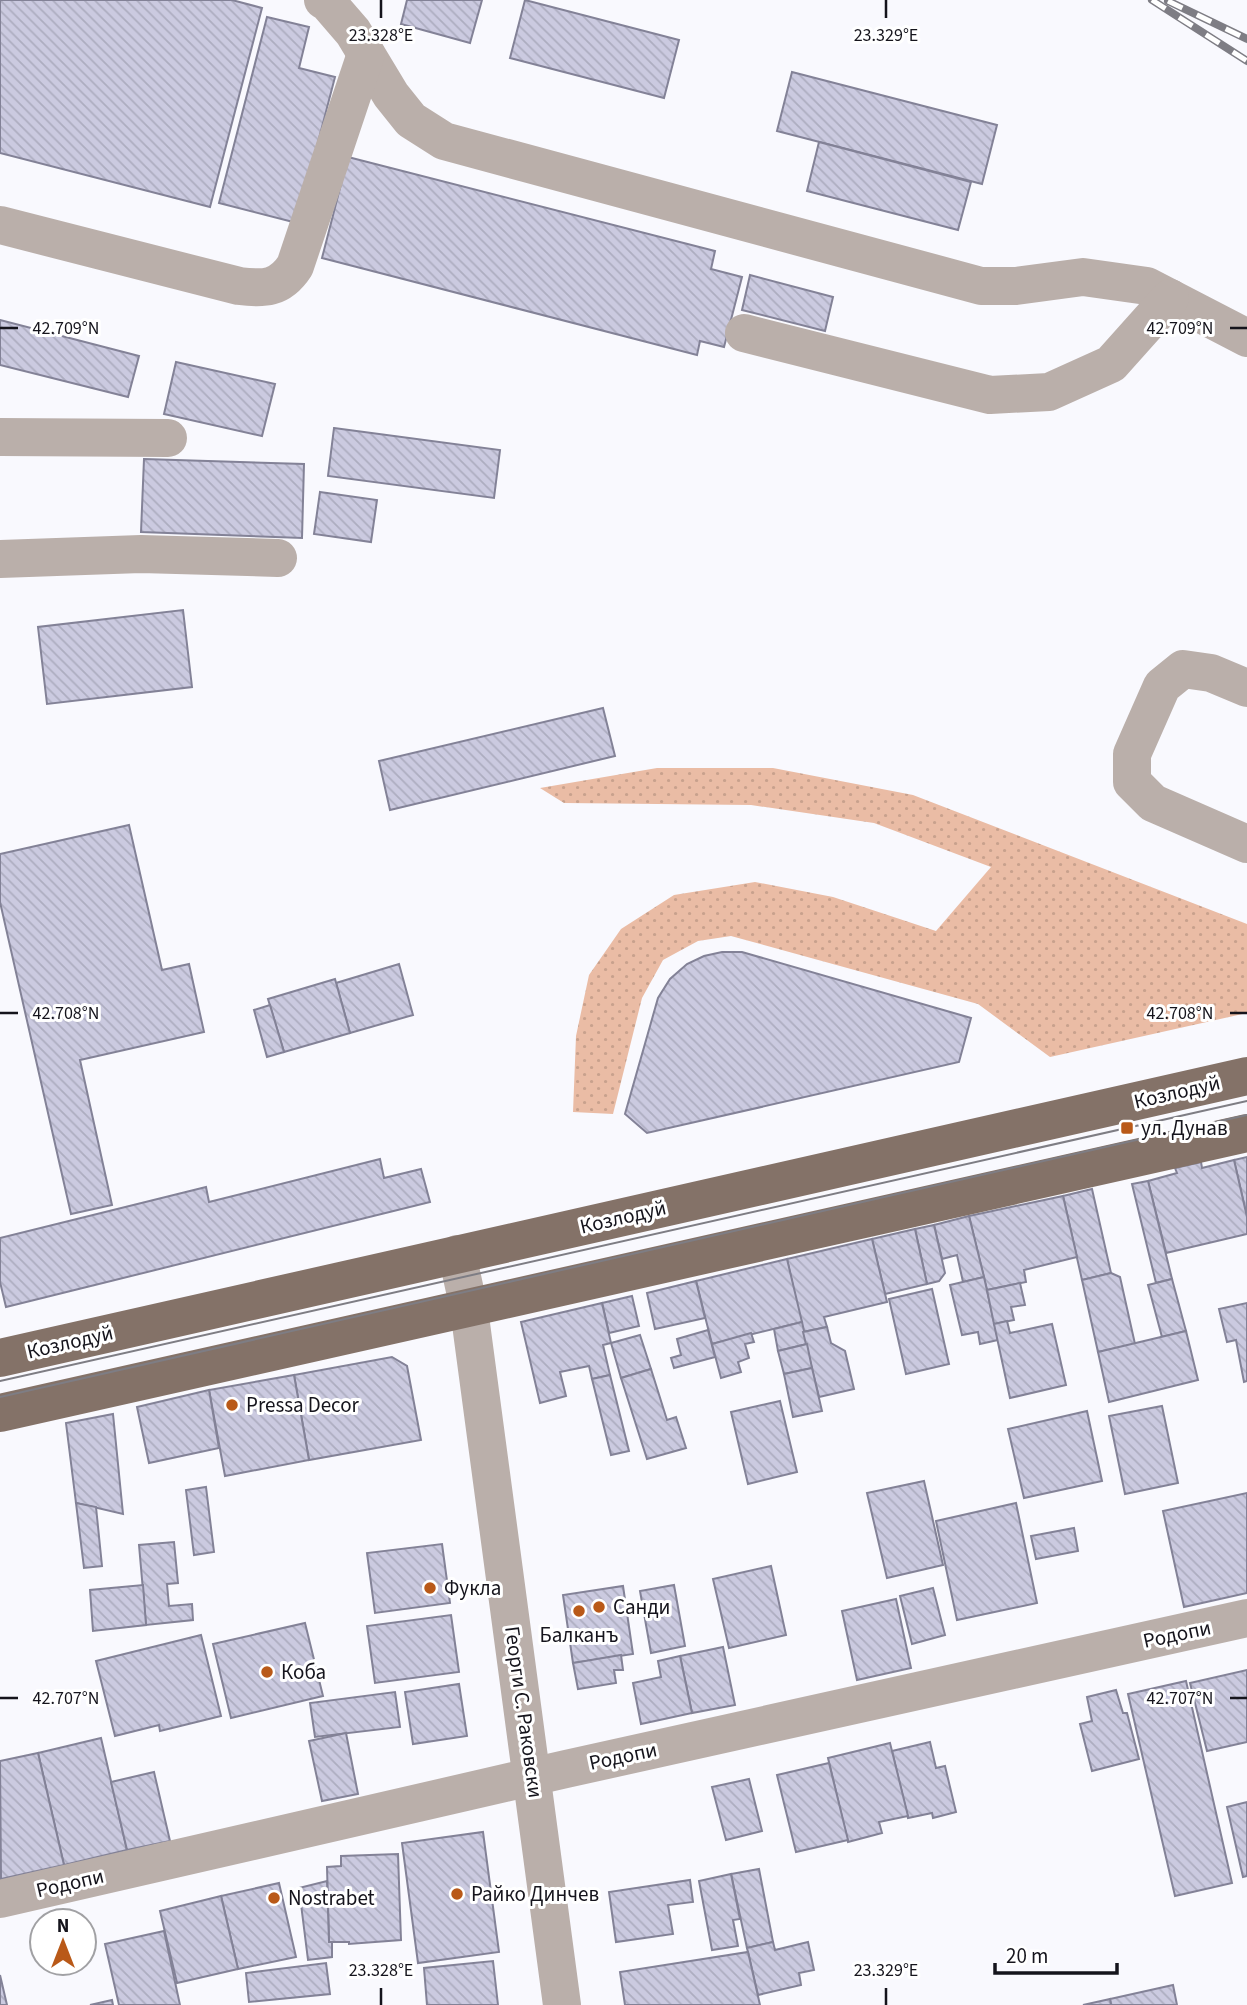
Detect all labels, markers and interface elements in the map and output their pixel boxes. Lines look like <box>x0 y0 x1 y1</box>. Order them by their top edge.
text: 23.328°E <box>349 23 413 48</box>
text: 23.329°E <box>854 23 918 48</box>
text: 42.709°N <box>33 316 99 341</box>
text: 42.709°N <box>1147 316 1213 341</box>
text: 42.708°N <box>33 1001 99 1026</box>
text: 42.708°N <box>1147 1001 1213 1026</box>
street label: Козлодуй <box>1131 1067 1223 1117</box>
place label: ул. Дунав <box>1141 1113 1228 1143</box>
marker: ул. Дунав <box>1119 1120 1135 1136</box>
street label: Козлодуй <box>577 1192 669 1242</box>
street label: Козлодуй <box>24 1317 116 1367</box>
place label: Pressa Decor <box>246 1390 360 1420</box>
marker: Pressa Decor <box>224 1397 240 1413</box>
place label: Фукла <box>444 1573 501 1603</box>
marker: Фукла <box>422 1580 438 1596</box>
place label: Санди <box>613 1592 670 1622</box>
marker: Санди <box>591 1599 607 1615</box>
marker: Балканъ <box>571 1603 587 1619</box>
street label: Родопи <box>1140 1612 1214 1656</box>
place label: Балканъ <box>539 1620 619 1650</box>
street label: Георги С. Раковски <box>497 1624 551 1800</box>
place label: Коба <box>281 1657 326 1687</box>
marker: Коба <box>259 1664 275 1680</box>
text: 42.707°N <box>33 1686 99 1711</box>
text: 42.707°N <box>1147 1686 1213 1711</box>
street label: Родопи <box>586 1734 660 1778</box>
street label: Родопи <box>33 1861 107 1905</box>
place label: Райко Динчев <box>471 1879 599 1909</box>
place label: Nostrabet <box>288 1883 375 1913</box>
marker: Райко Динчев <box>449 1886 465 1902</box>
marker: Nostrabet <box>266 1890 282 1906</box>
north arrow <box>28 1907 98 1977</box>
text: N <box>57 1913 69 1940</box>
scale bar <box>995 1932 1118 1976</box>
text: 20 m <box>1006 1941 1048 1971</box>
text: 23.328°E <box>349 1958 413 1983</box>
text: 23.329°E <box>854 1958 918 1983</box>

